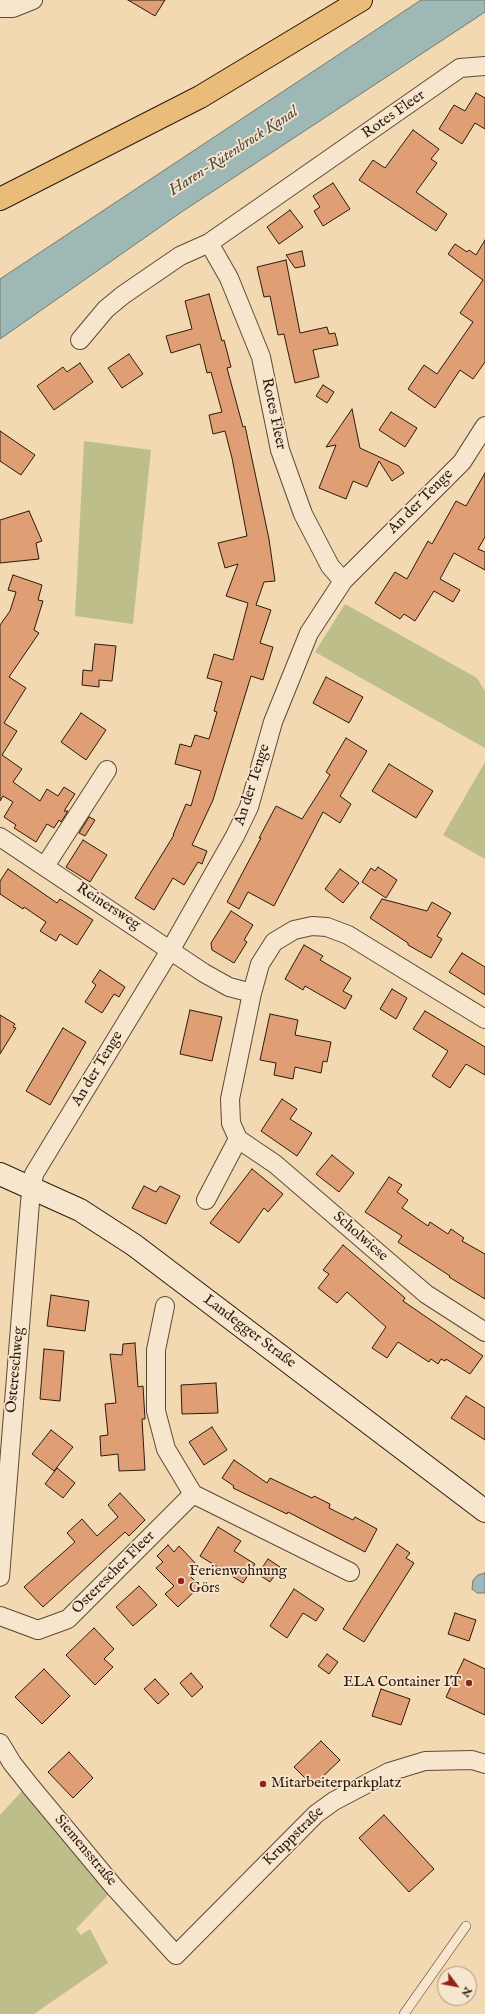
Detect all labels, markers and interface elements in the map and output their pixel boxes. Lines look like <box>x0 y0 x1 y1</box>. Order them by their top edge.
street label: Rotes Fleer <box>359 87 429 143</box>
water label: Haren-Rütenbrock Kanal <box>166 103 302 201</box>
street label: Rotes Fleer <box>257 377 289 451</box>
street label: An der Tenge <box>385 466 457 538</box>
street label: An der Tenge <box>231 742 275 828</box>
street label: Reinersweg <box>73 880 143 934</box>
street label: An der Tenge <box>69 1028 127 1110</box>
street label: Scholwiese <box>329 1208 391 1266</box>
street label: Landegger Straße <box>199 1291 299 1373</box>
street label: Ostereschweg <box>3 1326 29 1414</box>
street label: Osterescher Fleer <box>69 1528 159 1618</box>
place label: Ferienwohnung Görs <box>189 1563 287 1598</box>
marker: Ferienwohnung Görs <box>176 1576 186 1586</box>
place label: ELA Container IT <box>343 1674 461 1692</box>
marker: ELA Container IT <box>464 1678 474 1688</box>
place label: Mitarbeiterparkplatz <box>271 1775 401 1793</box>
marker: Mitarbeiterparkplatz <box>258 1779 268 1789</box>
street label: Kruppstraße <box>260 1804 328 1870</box>
street label: Siemensstraße <box>50 1812 120 1890</box>
north arrow <box>437 1966 477 2006</box>
text: N <box>458 1984 475 2000</box>

